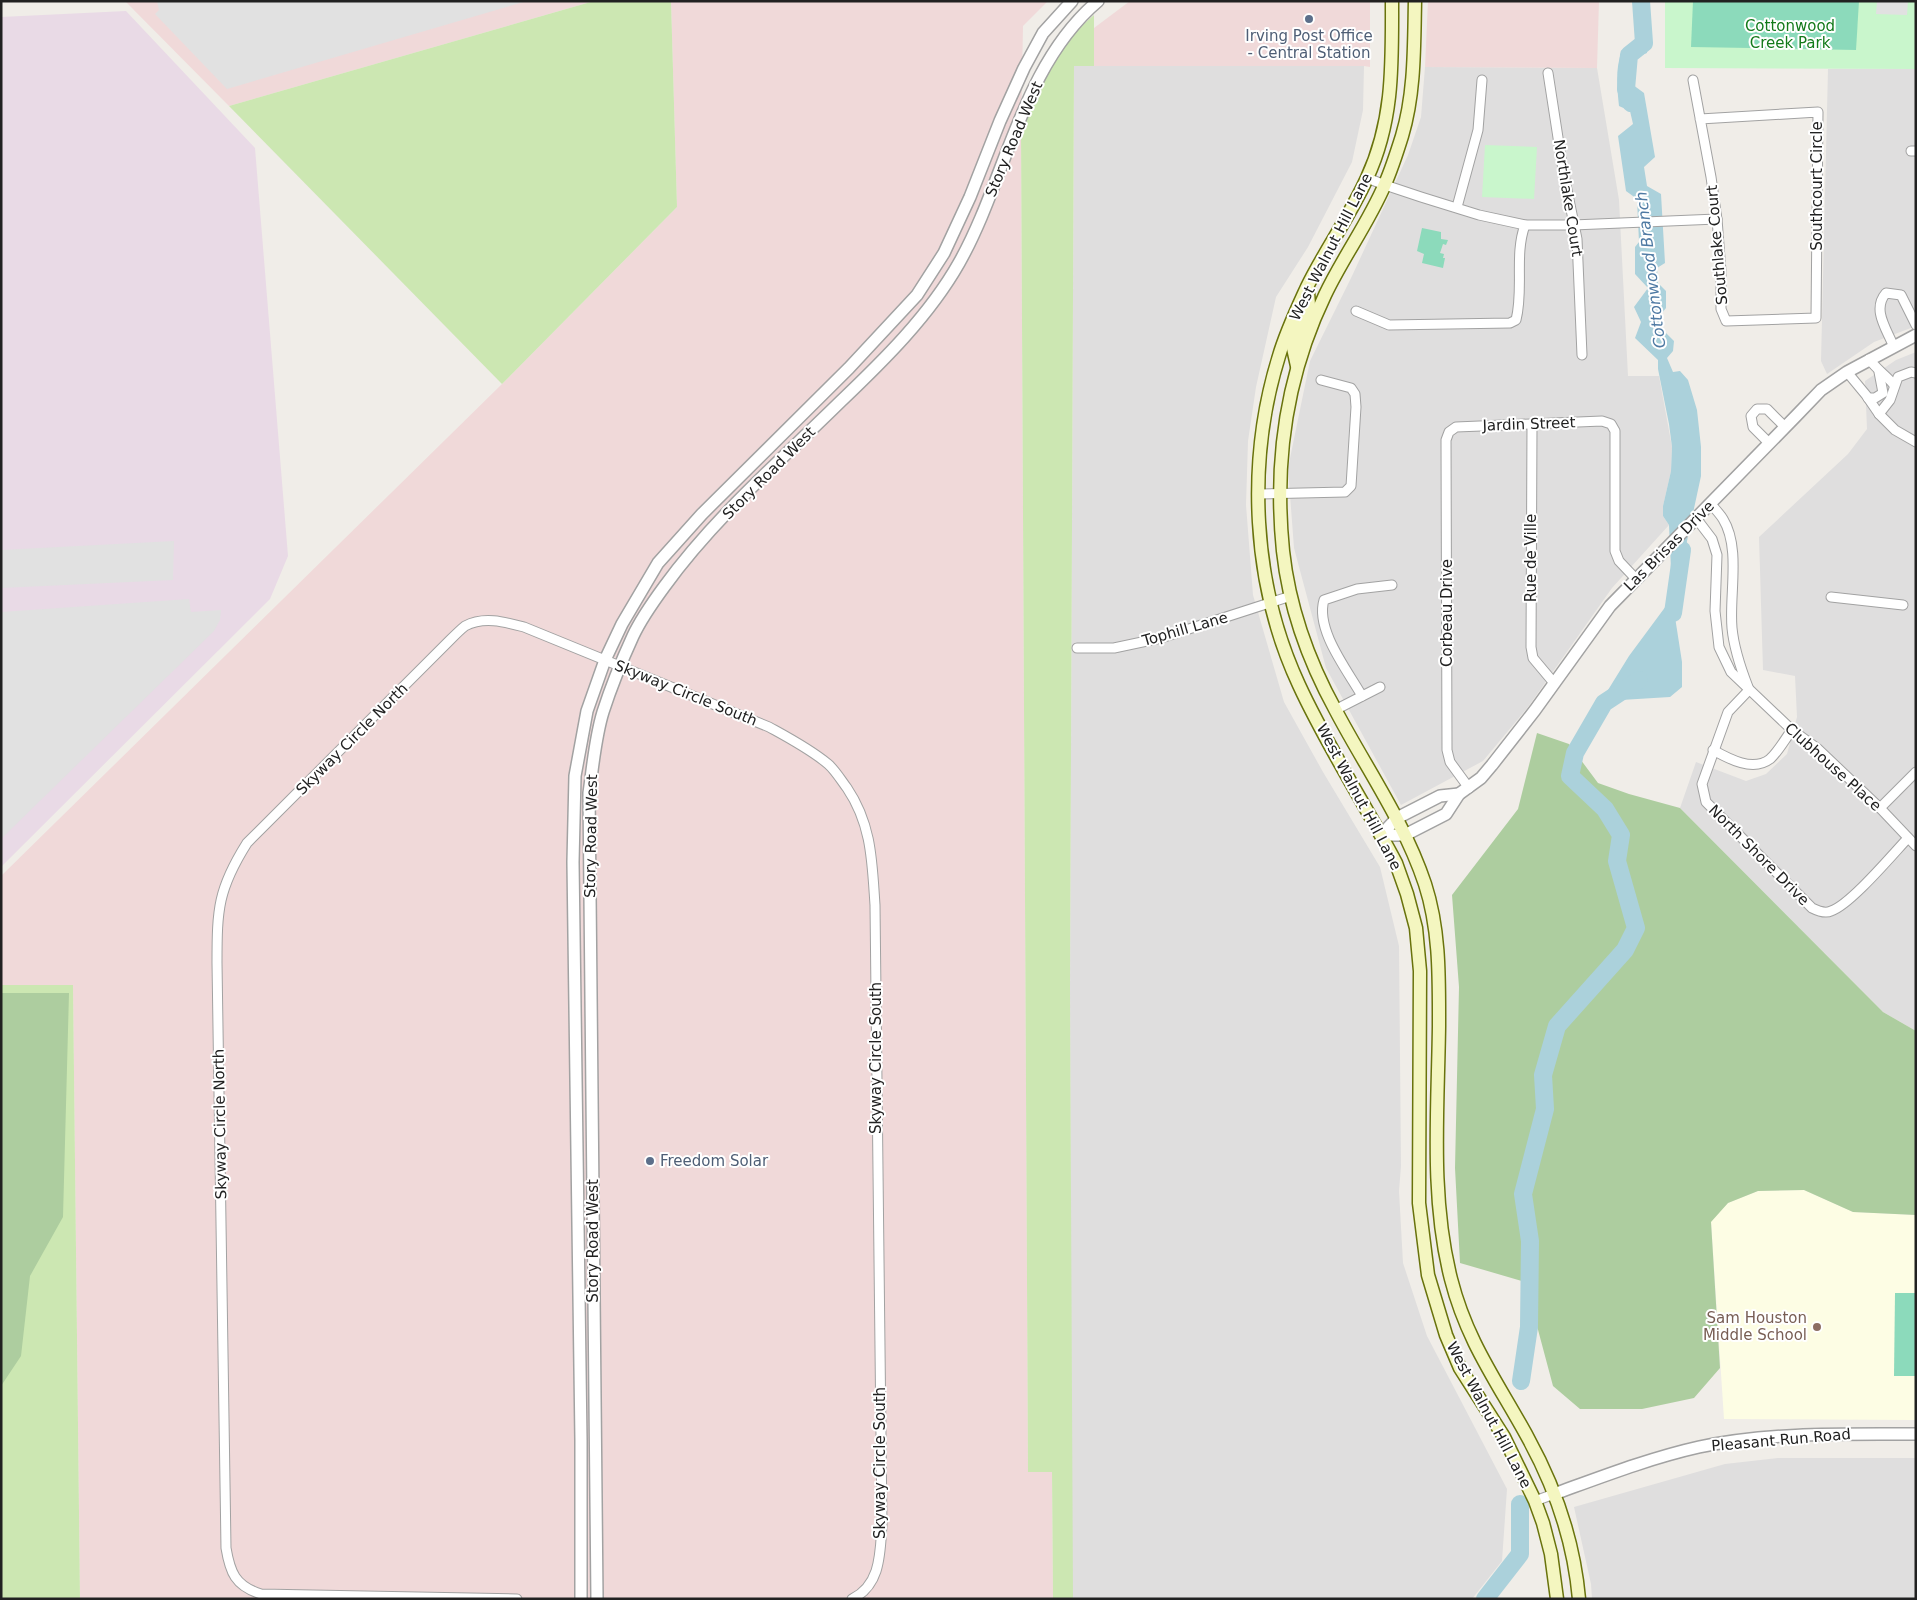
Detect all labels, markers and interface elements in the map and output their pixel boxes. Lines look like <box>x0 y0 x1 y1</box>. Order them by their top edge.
marker: Irving Post Office - Central Station <box>1303 13 1315 25</box>
park label: Cottonwood Creek Park <box>1745 17 1835 52</box>
place label: Irving Post Office - Central Station <box>1245 27 1373 62</box>
street label: Story Road West <box>982 78 1046 199</box>
street label: Southcourt Circle <box>1808 121 1826 251</box>
street label: Northlake Court <box>1550 138 1586 258</box>
street label: West Walnut Hill Lane <box>1286 170 1376 324</box>
street label: Southlake Court <box>1703 184 1731 306</box>
water label: Cottonwood Branch <box>1631 190 1670 349</box>
street label: Jardin Street <box>1481 413 1576 435</box>
street label: Story Road West <box>719 423 819 523</box>
street label: Las Brisas Drive <box>1620 497 1718 595</box>
street label: Rue de Ville <box>1522 514 1540 602</box>
street label: Corbeau Drive <box>1438 559 1456 667</box>
street label: Tophill Lane <box>1139 608 1230 650</box>
street label: Skyway Circle South <box>612 656 760 730</box>
street label: Skyway Circle North <box>292 679 412 799</box>
street label: Clubhouse Place <box>1781 719 1885 815</box>
street label: West Walnut Hill Lane <box>1313 721 1405 873</box>
street label: Story Road West <box>581 774 601 898</box>
street label: North Shore Drive <box>1705 801 1813 909</box>
street label: Skyway Circle South <box>867 982 885 1134</box>
street label: Skyway Circle North <box>210 1049 230 1199</box>
place label: Freedom Solar <box>660 1152 769 1170</box>
marker: Freedom Solar <box>644 1155 656 1167</box>
street label: Story Road West <box>584 1179 602 1303</box>
place label: Sam Houston Middle School <box>1703 1309 1807 1344</box>
marker: Sam Houston Middle School <box>1811 1321 1823 1333</box>
street label: West Walnut Hill Lane <box>1443 1339 1535 1491</box>
street label: Skyway Circle South <box>871 1387 889 1539</box>
street label: Pleasant Run Road <box>1710 1425 1852 1455</box>

